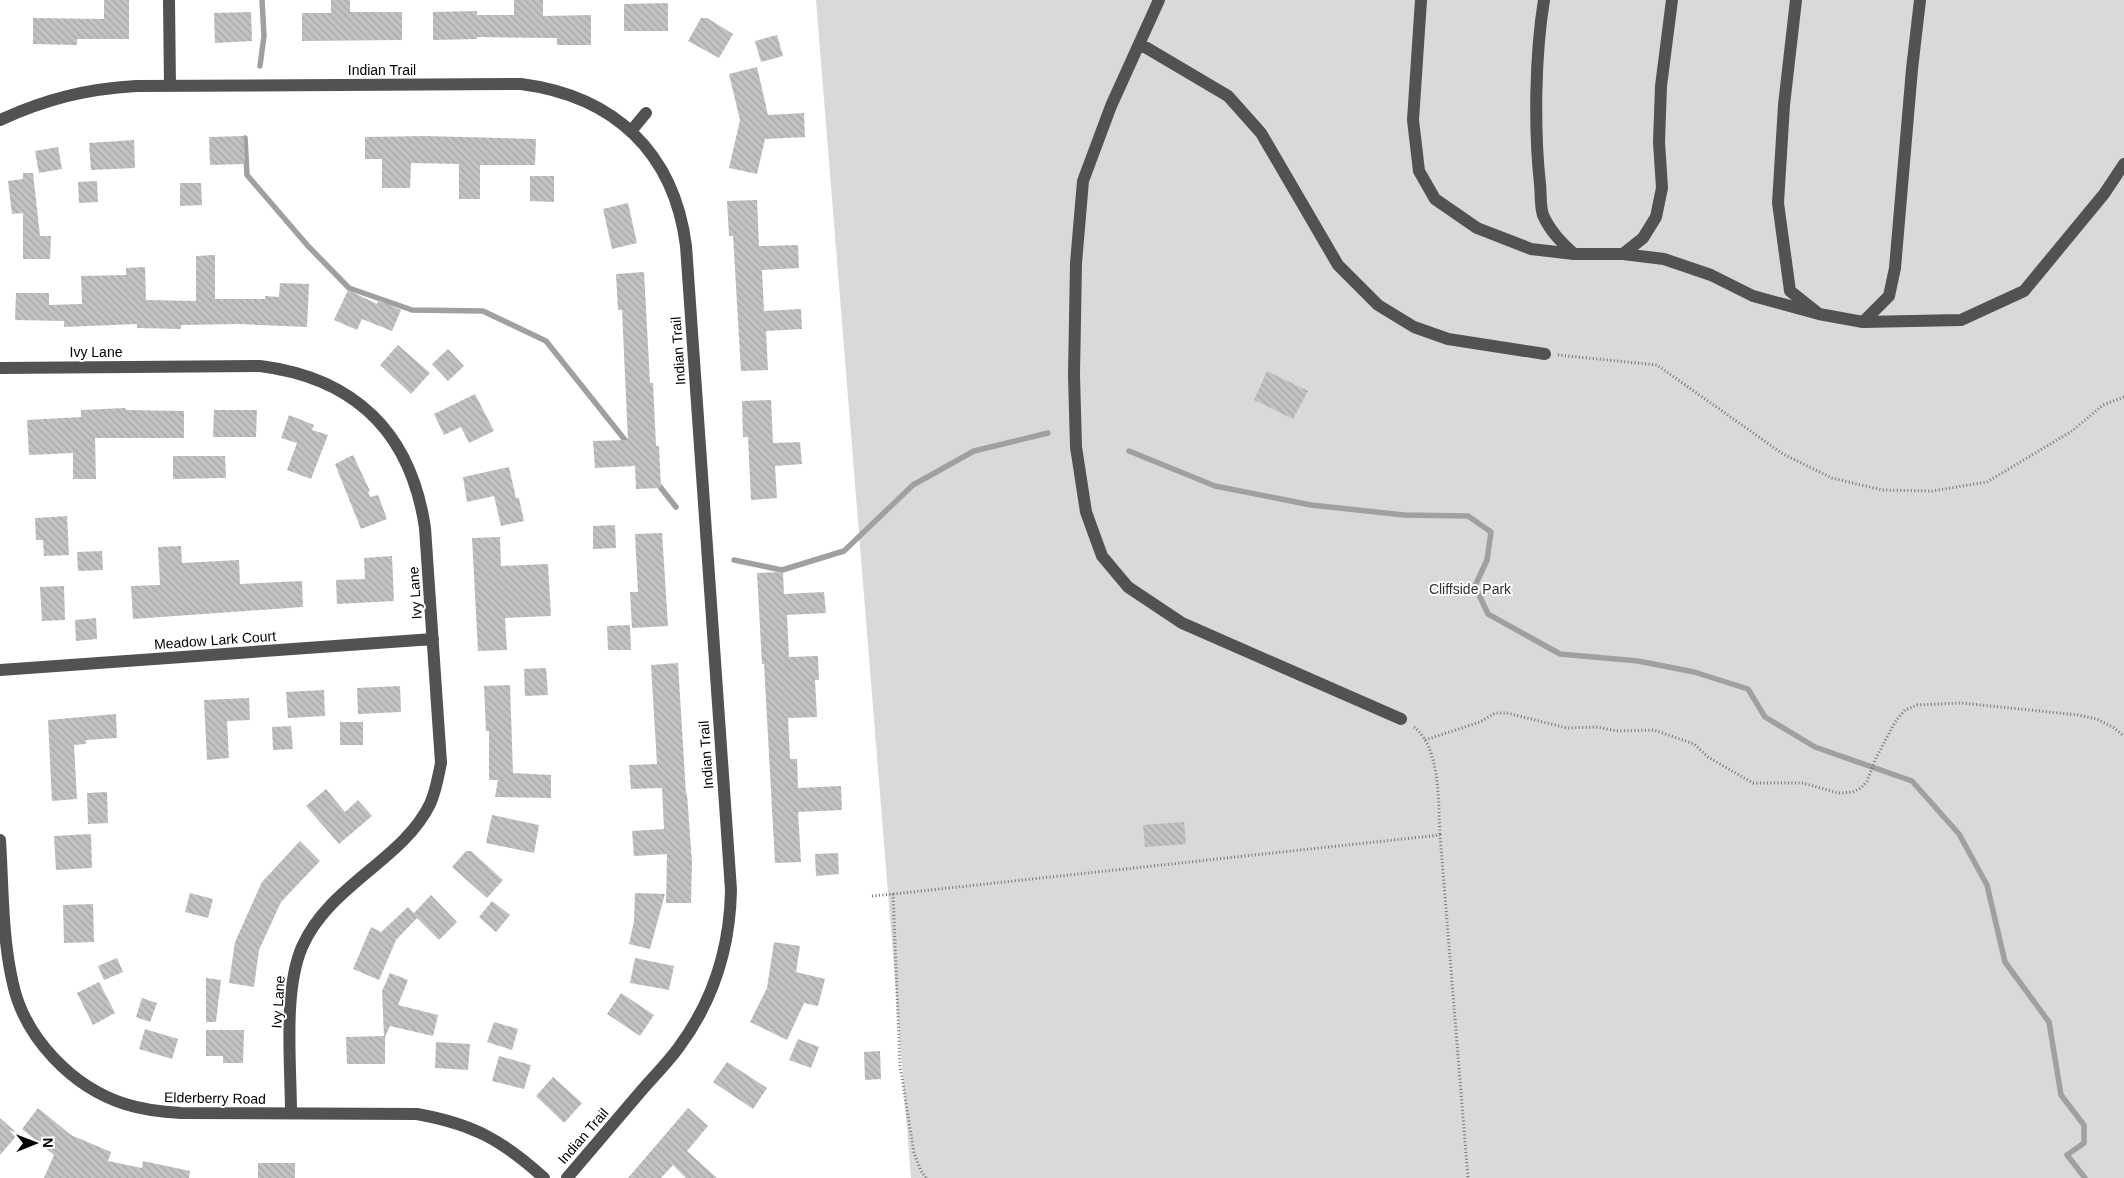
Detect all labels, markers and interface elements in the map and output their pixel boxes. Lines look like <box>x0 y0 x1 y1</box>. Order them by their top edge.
street label: Indian Trail <box>348 62 416 78</box>
street label: Indian Trail <box>668 316 688 386</box>
street label: Ivy Lane <box>70 344 123 360</box>
street label: Ivy Lane <box>405 566 425 620</box>
park label: Cliffside Park <box>1429 581 1512 597</box>
street label: Meadow Lark Court <box>154 628 277 652</box>
street label: Indian Trail <box>696 720 716 790</box>
street label: Ivy Lane <box>268 975 288 1029</box>
street label: Elderberry Road <box>164 1089 266 1107</box>
street label: Indian Trail <box>554 1105 612 1167</box>
north arrow <box>10 1118 60 1168</box>
text: N <box>40 1138 56 1148</box>

